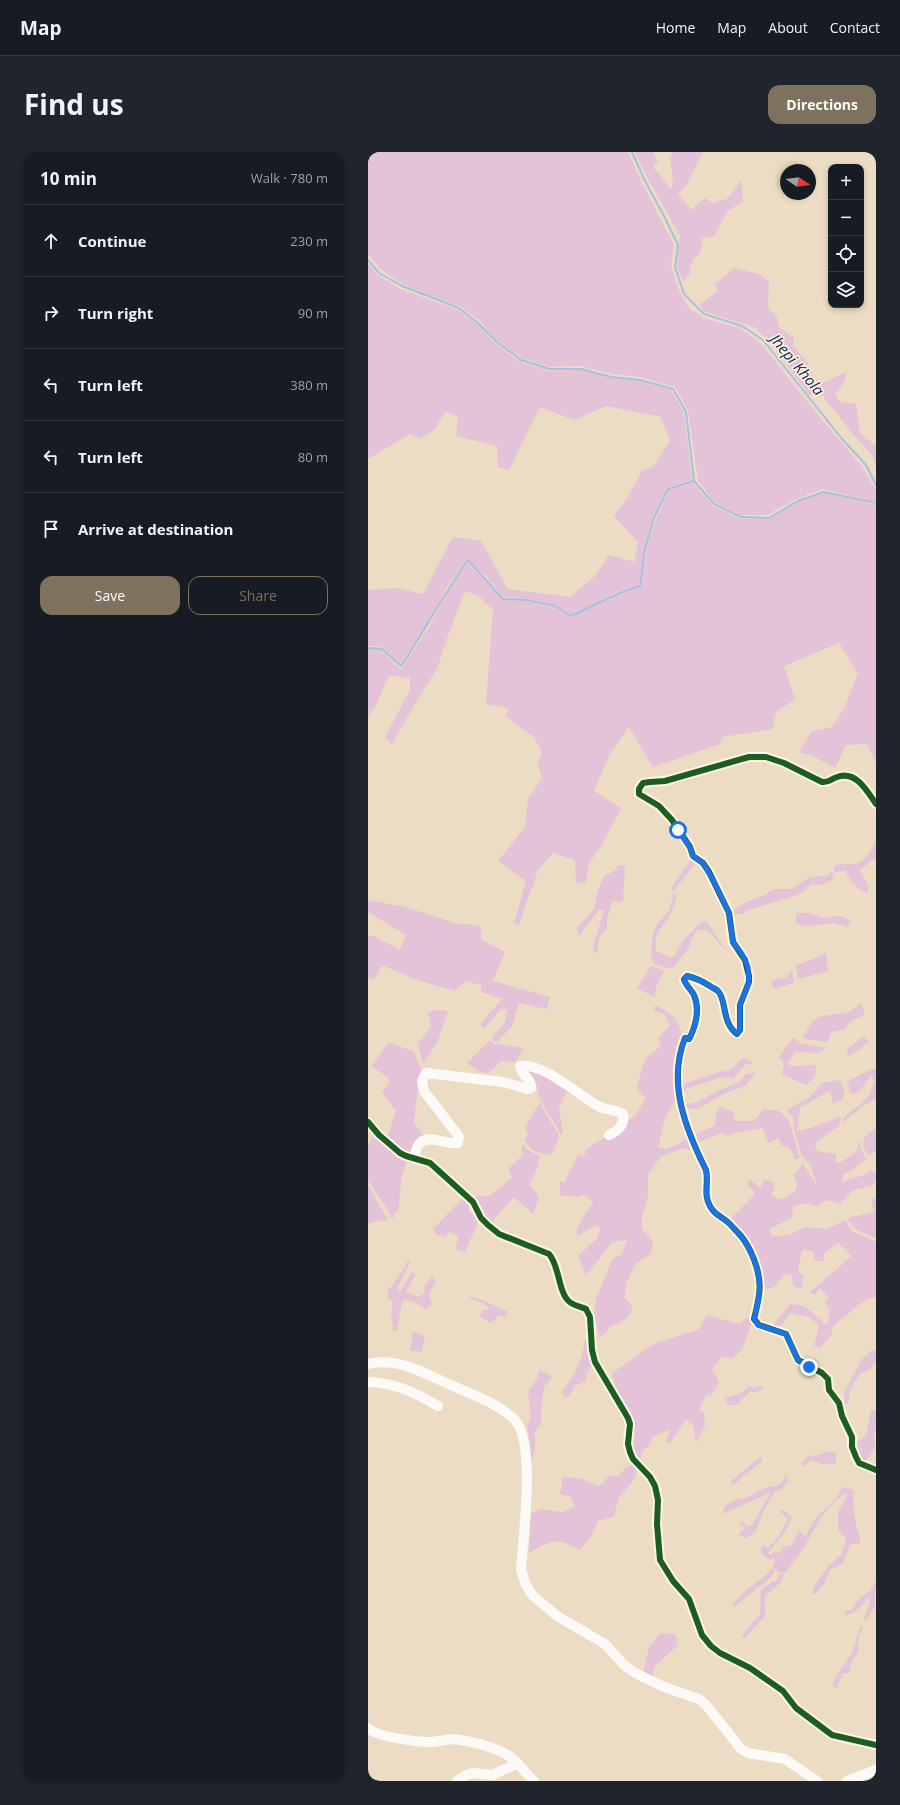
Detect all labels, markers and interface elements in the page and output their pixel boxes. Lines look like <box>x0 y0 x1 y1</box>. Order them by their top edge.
text: Map <box>20 15 61 41</box>
text: Home <box>656 18 695 37</box>
text: Map <box>717 18 746 37</box>
text: About <box>768 18 808 37</box>
text: Contact <box>830 18 880 37</box>
text: Find us <box>24 85 124 123</box>
button: Directions <box>768 85 876 124</box>
north arrow <box>780 164 816 200</box>
map controls <box>828 164 864 308</box>
button: + <box>828 164 864 200</box>
text: 10 min <box>40 167 97 190</box>
text: Walk · 780 m <box>251 169 328 187</box>
button: − <box>828 200 864 236</box>
icon: ahead <box>40 230 62 252</box>
text: Continue <box>78 231 146 251</box>
text: 230 m <box>290 232 328 250</box>
button: locate <box>828 236 864 272</box>
button: layers <box>828 272 864 308</box>
icon: right <box>40 302 62 324</box>
text: Turn right <box>78 303 153 323</box>
text: 90 m <box>298 304 328 322</box>
water label: Jhepi Khola <box>764 327 830 400</box>
icon: left <box>40 374 62 396</box>
text: Turn left <box>78 375 143 395</box>
text: 380 m <box>290 376 328 394</box>
icon: left <box>40 446 62 468</box>
text: Turn left <box>78 447 143 467</box>
text: 80 m <box>298 448 328 466</box>
icon: arrive <box>40 518 62 540</box>
text: Arrive at destination <box>78 519 233 539</box>
button: Save <box>40 576 180 615</box>
button: Share <box>188 576 328 615</box>
route start <box>669 821 687 839</box>
route end <box>800 1358 818 1376</box>

